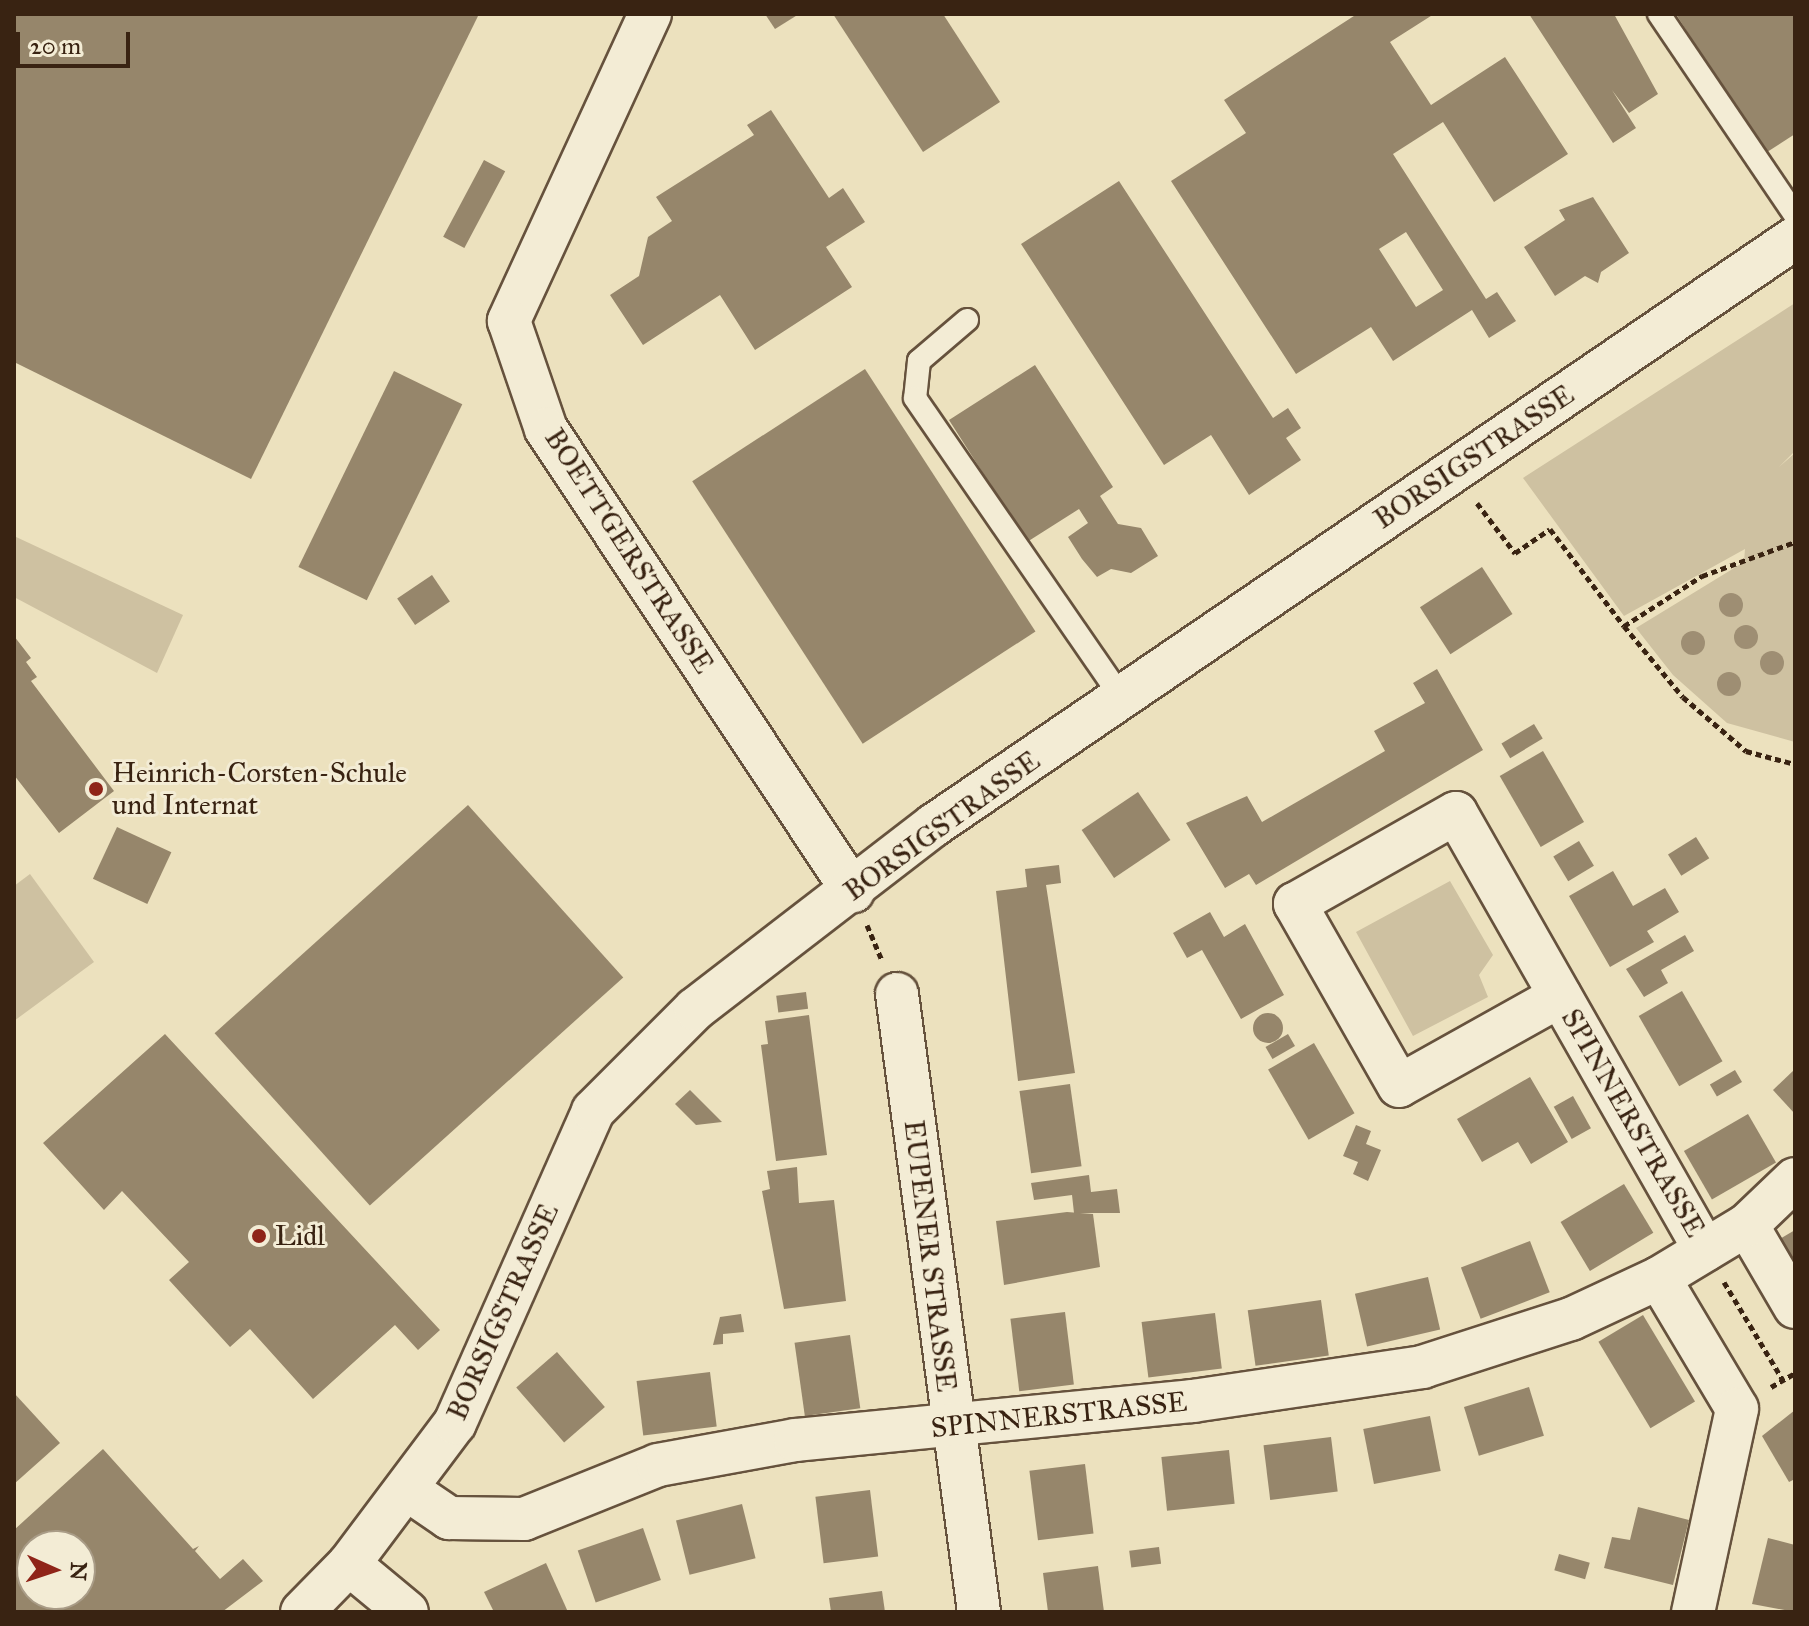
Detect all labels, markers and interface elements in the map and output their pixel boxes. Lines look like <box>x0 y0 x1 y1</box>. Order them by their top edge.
scale bar <box>20 16 134 66</box>
text: 20 m <box>30 31 81 61</box>
street label: BORSIGSTRASSE <box>1368 378 1580 536</box>
street label: BOETTGERSTRASSE <box>537 422 721 680</box>
street label: BORSIGSTRASSE <box>838 744 1046 908</box>
place label: Heinrich-Corsten-Schule und Internat <box>112 756 407 822</box>
marker: Heinrich-Corsten-Schule und Internat <box>87 780 105 798</box>
street label: SPINNERSTRASSE <box>1554 1003 1712 1243</box>
street label: EUPENER STRASSE <box>897 1118 963 1394</box>
street label: BORSIGSTRASSE <box>440 1198 566 1426</box>
place label: Lidl <box>275 1219 325 1253</box>
marker: Lidl <box>250 1227 268 1245</box>
street label: SPINNERSTRASSE <box>929 1385 1189 1445</box>
north arrow <box>16 1530 96 1610</box>
text: N <box>64 1561 92 1581</box>

